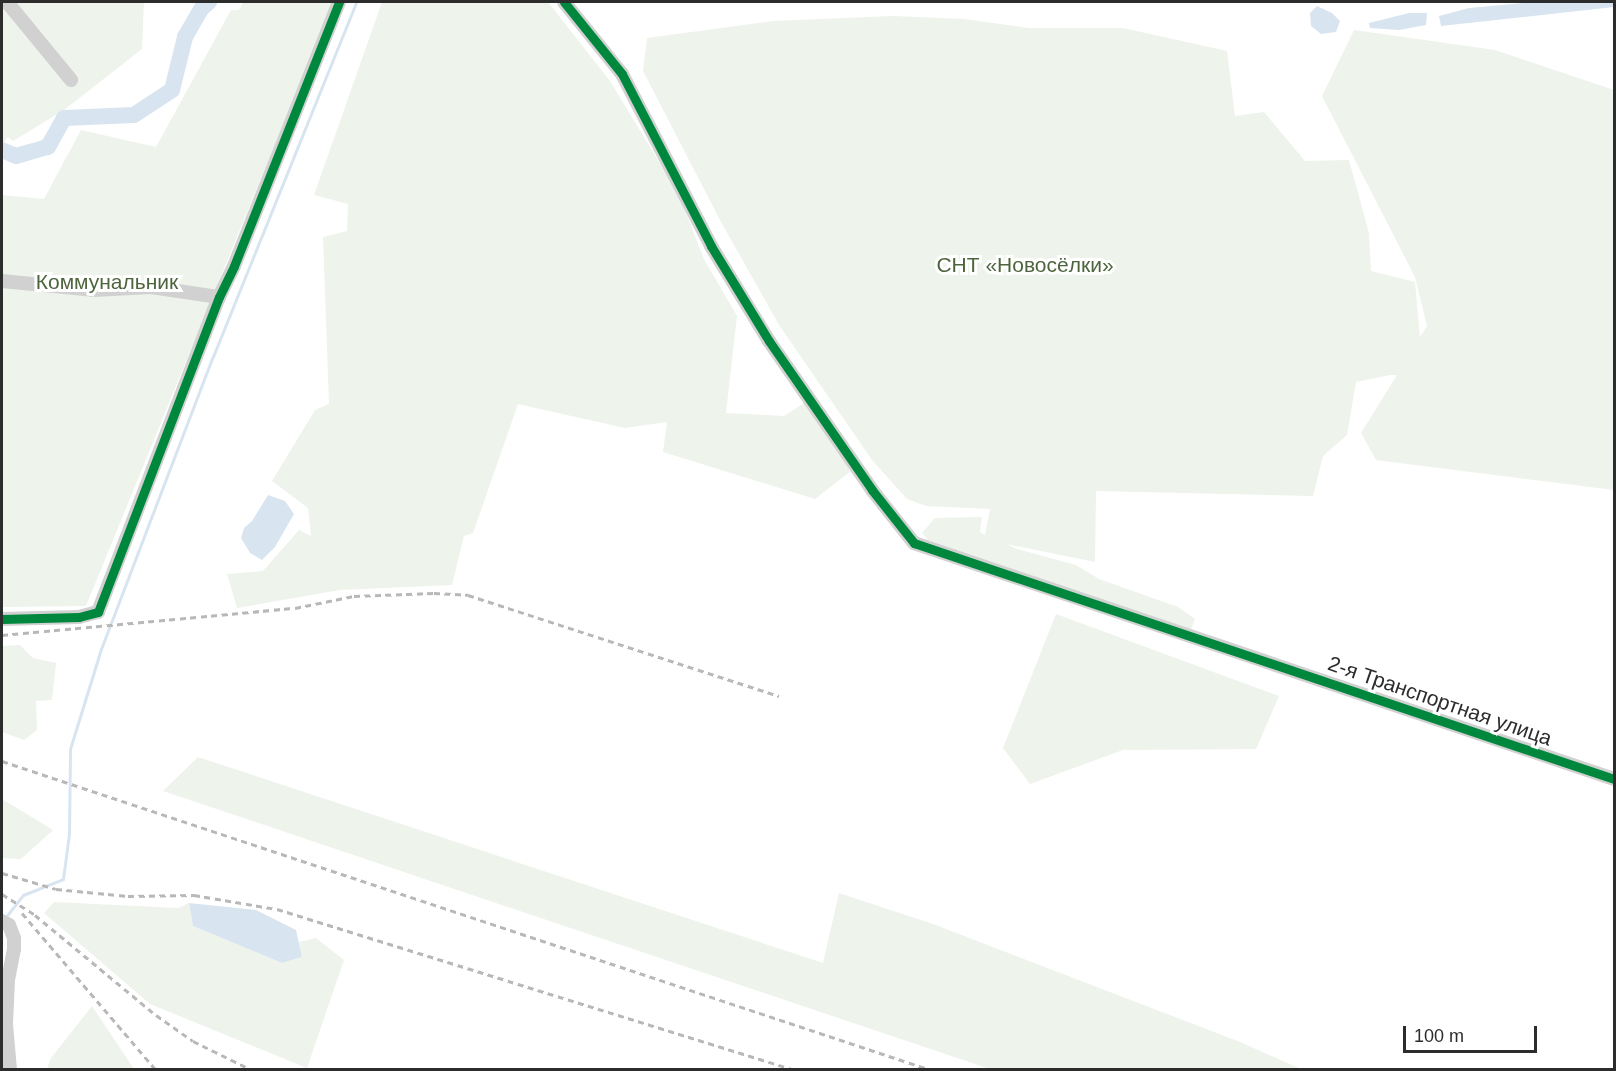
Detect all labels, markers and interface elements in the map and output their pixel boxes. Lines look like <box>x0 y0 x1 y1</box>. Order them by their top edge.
park label: СНТ «Новосёлки» <box>936 252 1114 278</box>
park label: Коммунальник <box>36 269 178 295</box>
street label: 2-я Транспортная улица <box>1325 651 1555 751</box>
scale bar <box>1406 1014 1540 1052</box>
text: 100 m <box>1414 1026 1464 1046</box>

